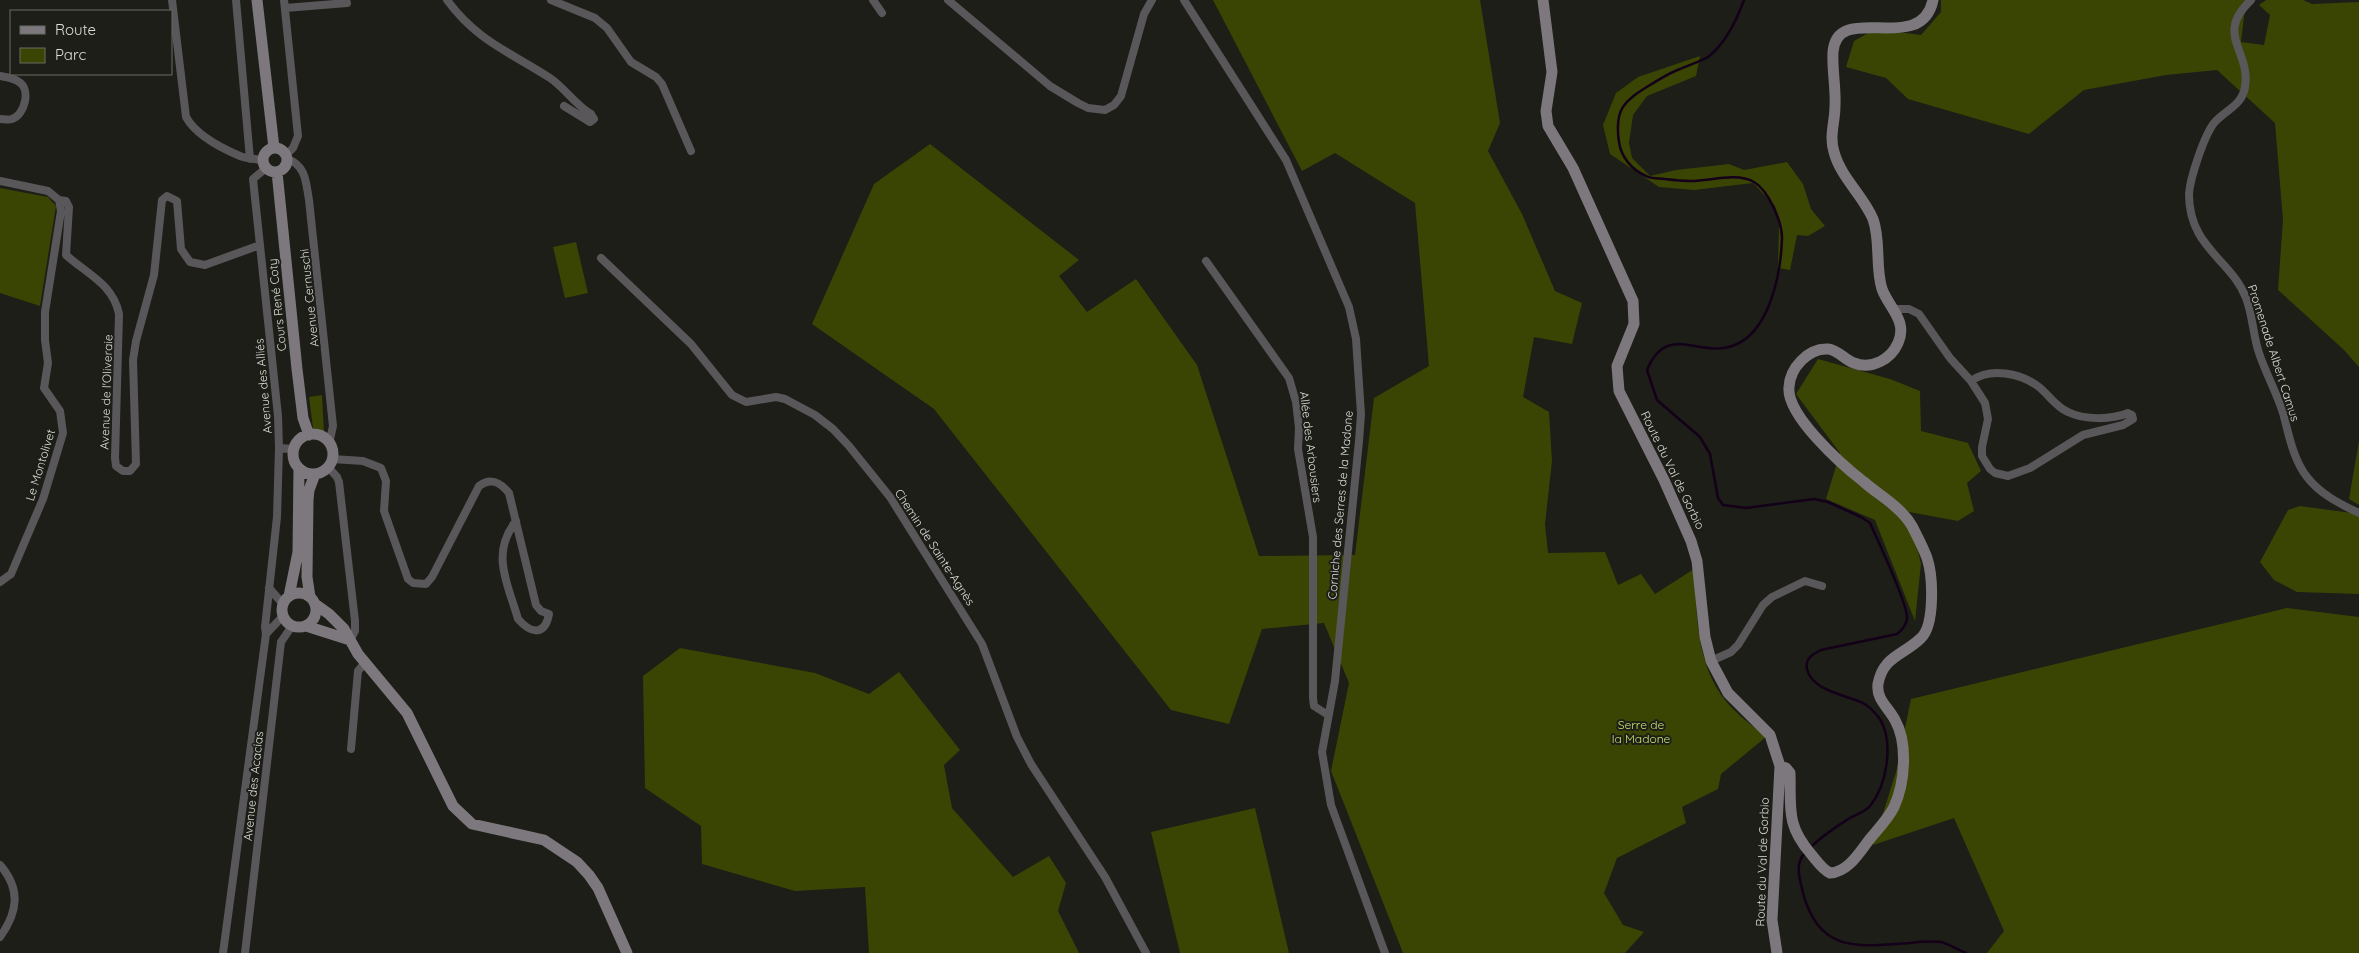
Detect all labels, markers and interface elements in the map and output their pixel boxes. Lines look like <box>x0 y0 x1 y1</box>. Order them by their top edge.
legend <box>10 10 172 75</box>
text: Route <box>55 20 96 39</box>
text: Parc <box>55 45 86 64</box>
street label: Avenue Cernuschi <box>296 248 322 348</box>
street label: Cours René Coty <box>265 258 289 352</box>
street label: Promenade Albert Camus <box>2245 283 2303 424</box>
street label: Avenue de l'Oliveraie <box>96 334 116 450</box>
street label: Avenue des Alliés <box>251 337 275 434</box>
street label: Allée des Arbousiers <box>1297 391 1325 504</box>
street label: Route du Val de Gorbio <box>1638 409 1708 531</box>
street label: Corniche des Serres de la Madone <box>1324 410 1356 600</box>
street label: Le Montolivet <box>22 427 58 503</box>
street label: Chemin de Sainte-Agnès <box>892 486 979 608</box>
park label: Serre de la Madone <box>1612 717 1671 746</box>
street label: Avenue des Acacias <box>240 730 266 842</box>
street label: Route du Val de Gorbio <box>1752 797 1772 927</box>

